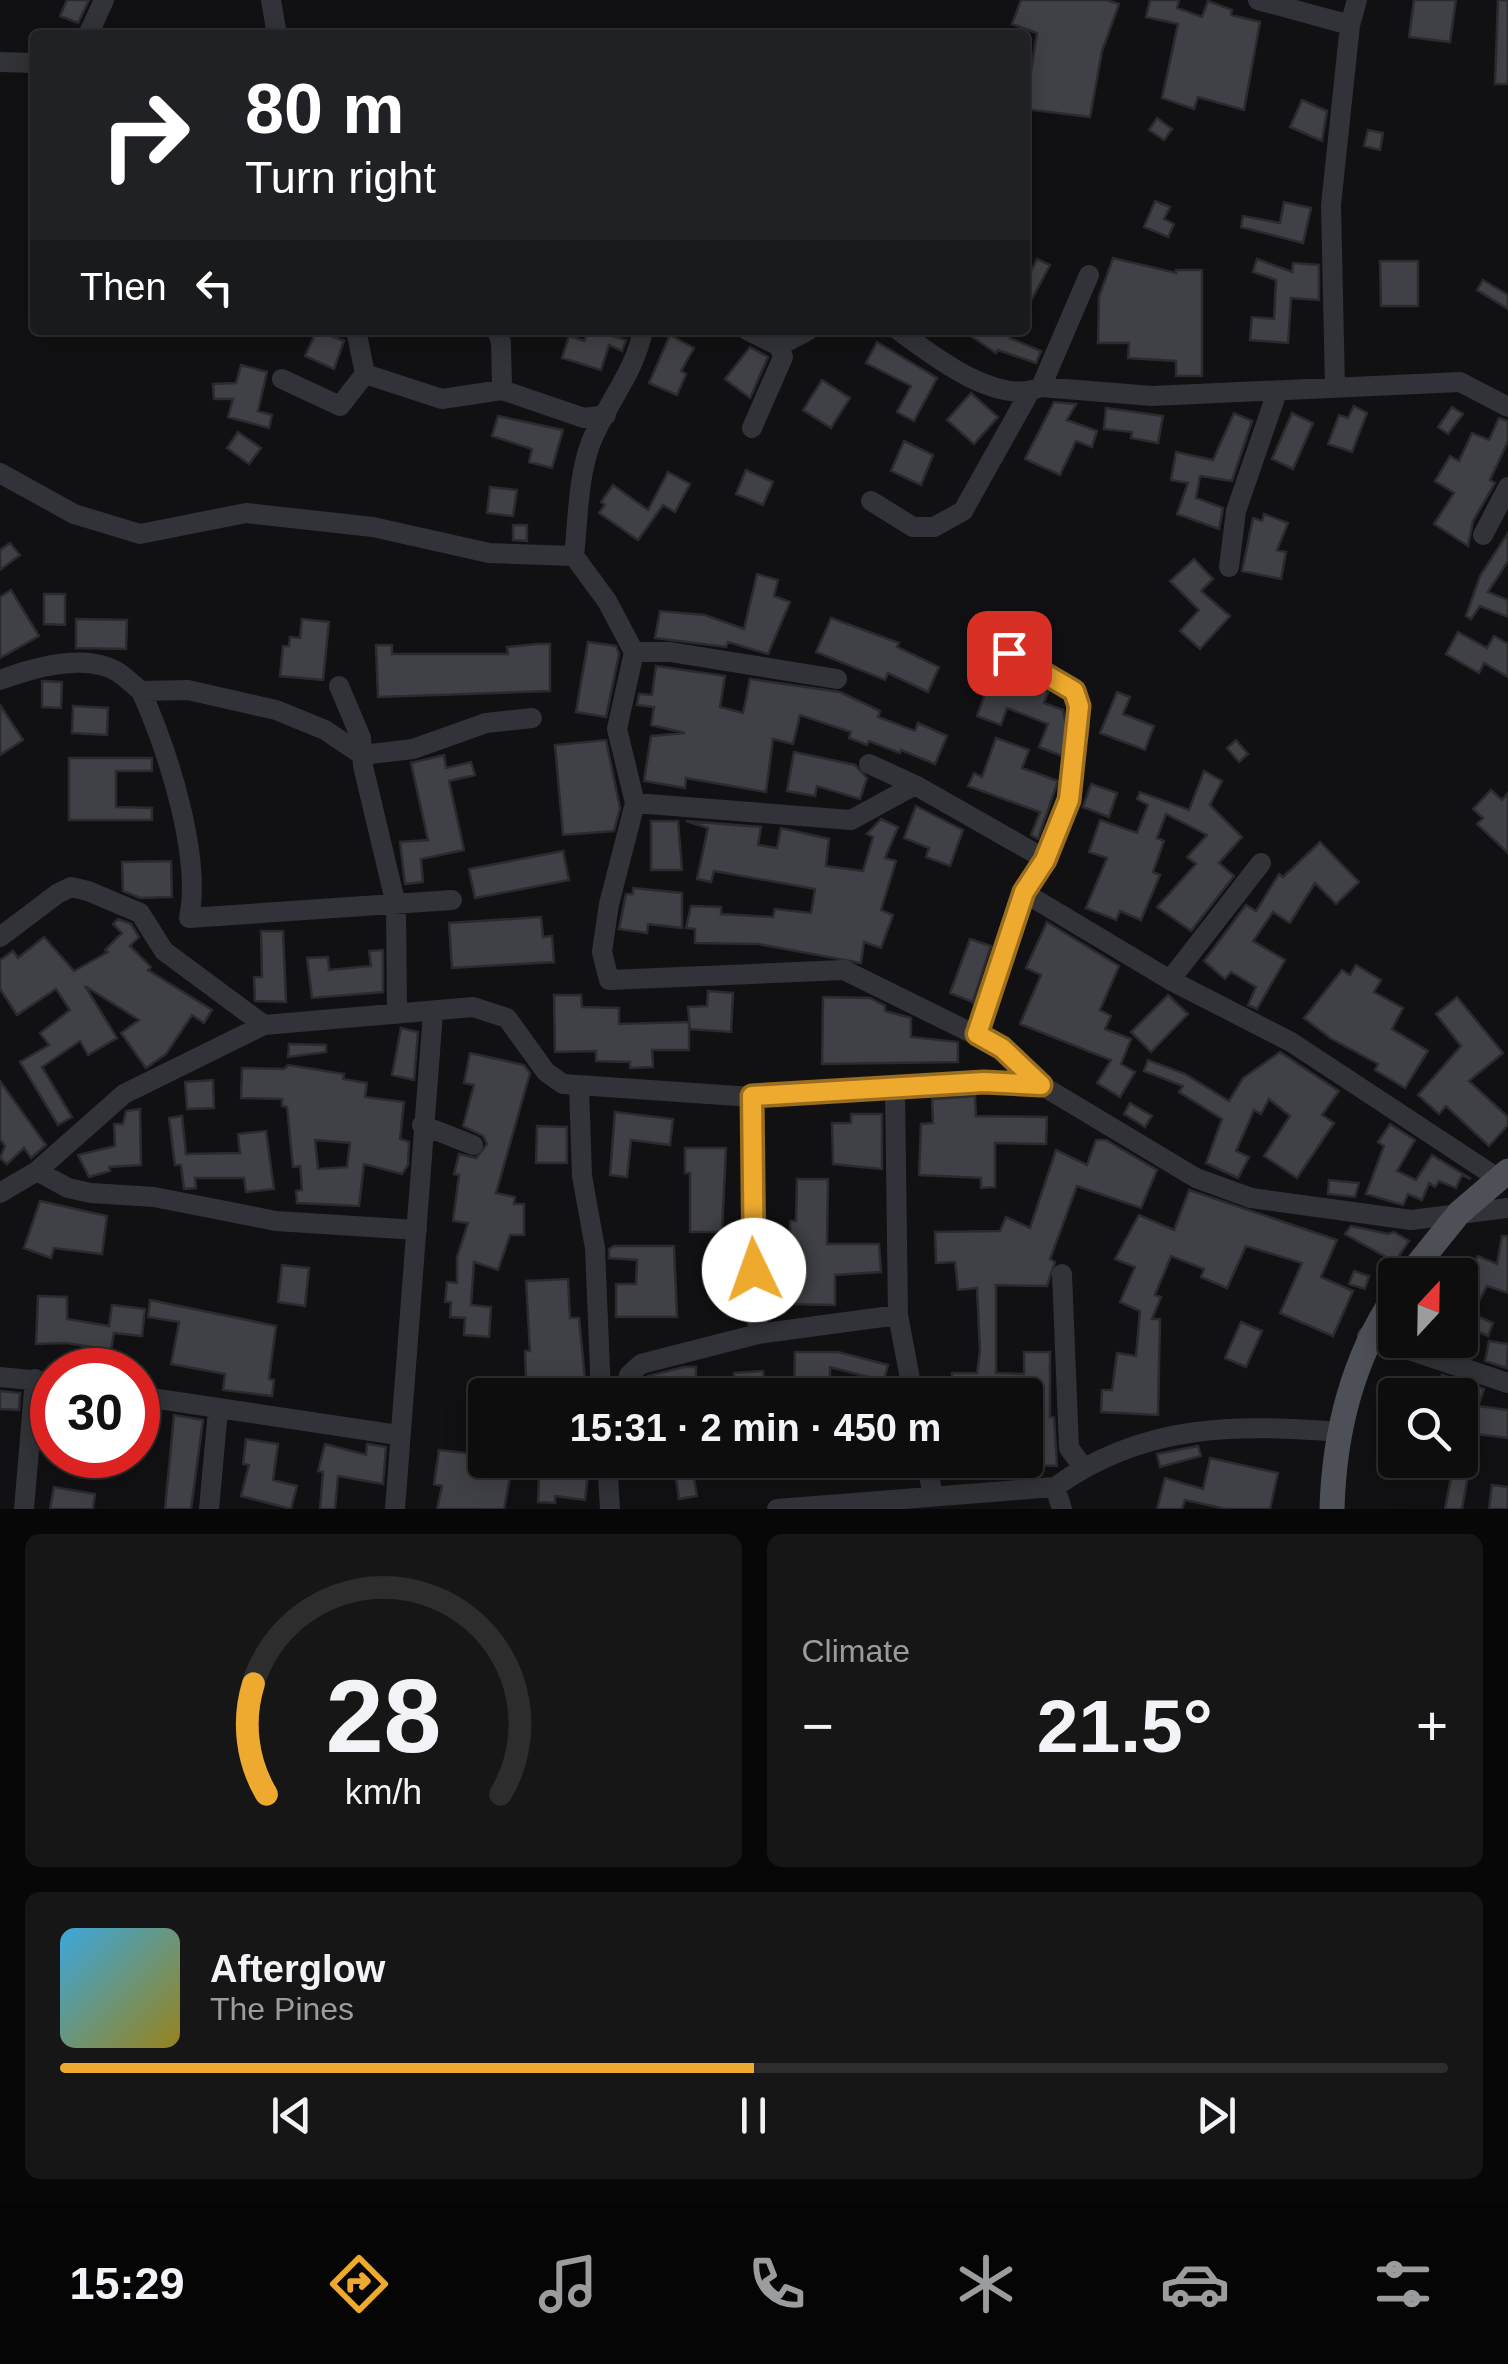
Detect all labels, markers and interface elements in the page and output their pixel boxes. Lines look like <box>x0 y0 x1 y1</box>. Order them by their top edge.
icon: right <box>80 70 210 200</box>
text: 80 m <box>245 70 405 148</box>
text: Turn right <box>245 152 436 203</box>
icon: left <box>187 260 242 315</box>
text: Then <box>80 266 167 308</box>
pin <box>967 611 1052 696</box>
icon: arrive <box>982 626 1037 681</box>
position arrow <box>702 1218 806 1322</box>
north arrow <box>1378 1258 1478 1358</box>
map controls <box>1378 1258 1478 1478</box>
speed limit sign: 30 <box>30 1348 160 1478</box>
button: search <box>1378 1378 1478 1478</box>
text: 15:31 · 2 min · 450 m <box>570 1407 941 1449</box>
text: Climate <box>802 1633 910 1669</box>
text: 28 <box>325 1658 441 1774</box>
text: 21.5° <box>1037 1684 1213 1768</box>
text: − <box>802 1695 834 1757</box>
text: + <box>1416 1695 1448 1757</box>
text: km/h <box>345 1772 422 1812</box>
text: Afterglow <box>210 1948 385 1990</box>
text: The Pines <box>210 1991 354 2027</box>
icon: previous <box>264 2088 319 2143</box>
icon: pause <box>726 2088 781 2143</box>
icon: next <box>1189 2088 1244 2143</box>
icon: directions <box>324 2249 394 2319</box>
icon: music <box>533 2249 603 2319</box>
icon: phone <box>742 2249 812 2319</box>
icon: climate <box>951 2249 1021 2319</box>
icon: car <box>1160 2249 1230 2319</box>
icon: filters <box>1368 2249 1438 2319</box>
text: 15:29 <box>69 2258 185 2309</box>

